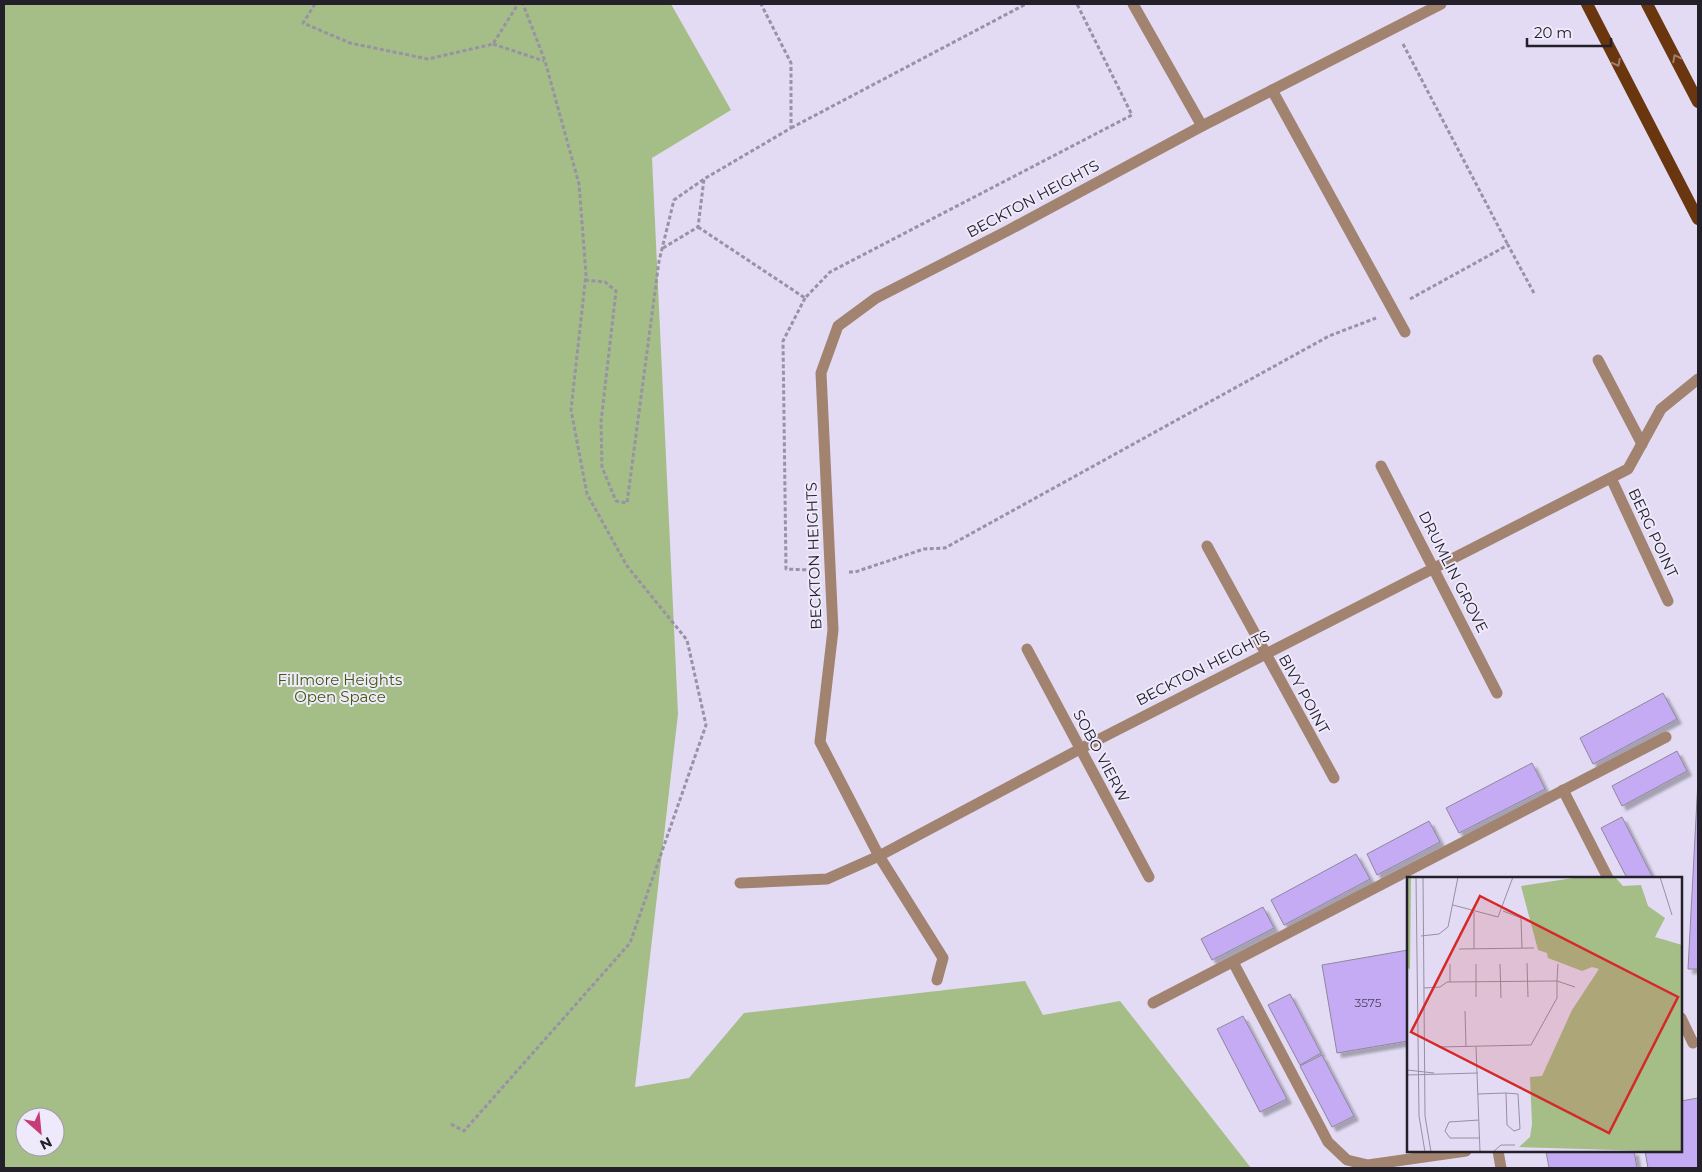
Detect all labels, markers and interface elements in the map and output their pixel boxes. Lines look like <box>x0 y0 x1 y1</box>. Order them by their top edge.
scale bar <box>1527 15 1611 47</box>
text: 20 m <box>1534 23 1572 42</box>
one-way arrow <box>1672 55 1682 64</box>
one-way arrow <box>1611 57 1621 66</box>
street label: BECKTON HEIGHTS <box>963 156 1102 242</box>
street label: BECKTON HEIGHTS <box>801 482 826 630</box>
street label: BERG POINT <box>1624 485 1683 581</box>
street label: DRUMLIN GROVE <box>1415 508 1492 636</box>
street label: BECKTON HEIGHTS <box>1133 626 1273 710</box>
street label: BIVY POINT <box>1275 651 1334 737</box>
park label: Fillmore Heights Open Space <box>278 670 402 706</box>
street label: SOBO VIERW <box>1069 706 1134 806</box>
inset map <box>1407 877 1682 1152</box>
house number: 3575 <box>1355 995 1382 1010</box>
north arrow <box>15 1107 65 1157</box>
text: N <box>37 1133 55 1154</box>

